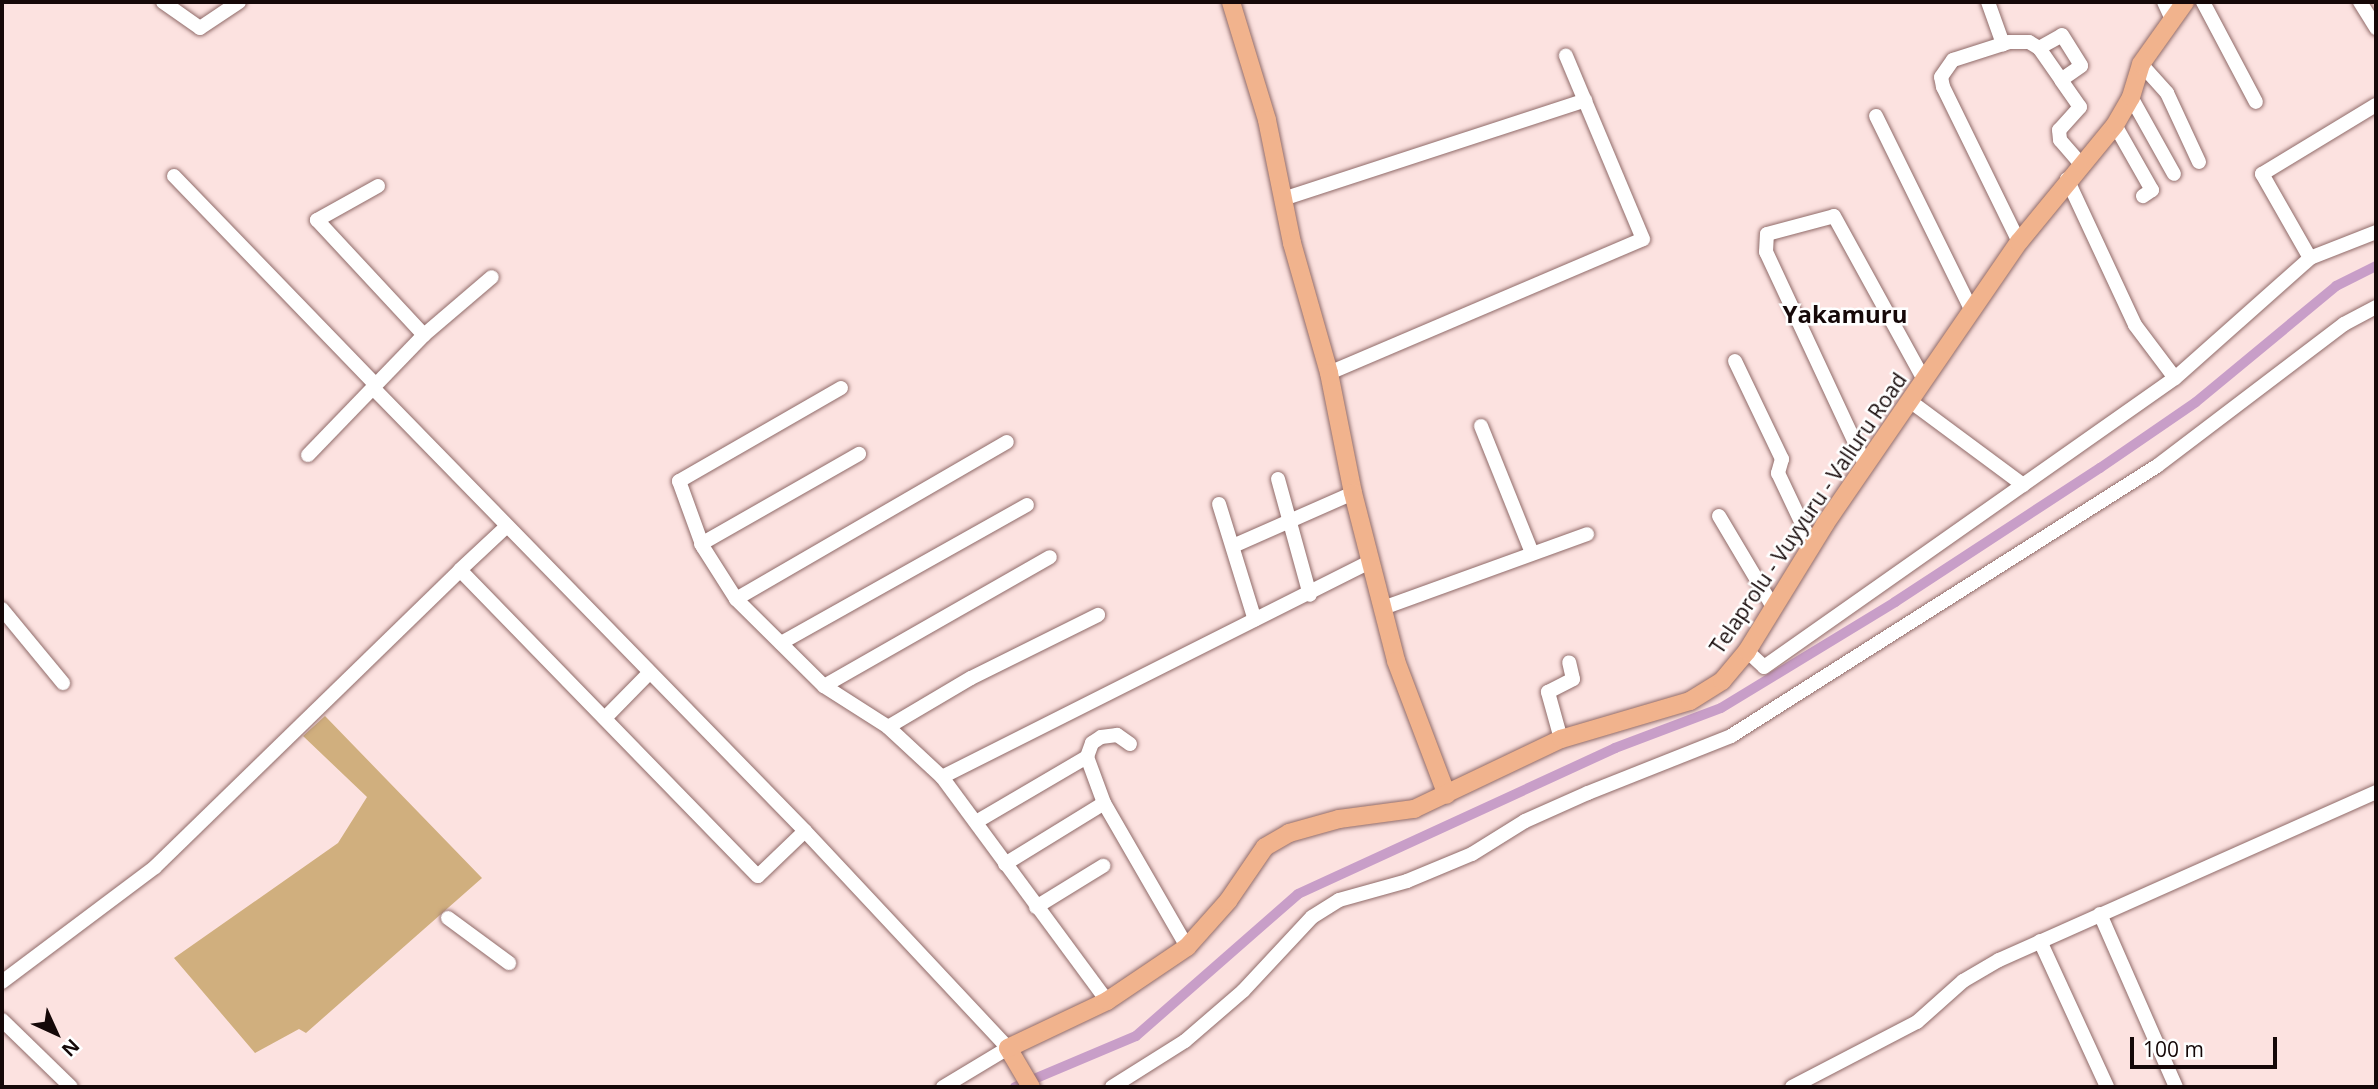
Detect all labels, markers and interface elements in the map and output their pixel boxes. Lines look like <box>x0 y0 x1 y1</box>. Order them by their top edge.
district label: Yakamuru <box>1783 300 1907 328</box>
street label: Telaprolu - Vuyyuru - Valluru Road <box>1704 368 1912 658</box>
north arrow <box>21 998 91 1068</box>
scale bar <box>2133 1023 2280 1066</box>
text: N <box>56 1033 86 1062</box>
text: 100 m <box>2143 1035 2204 1063</box>

